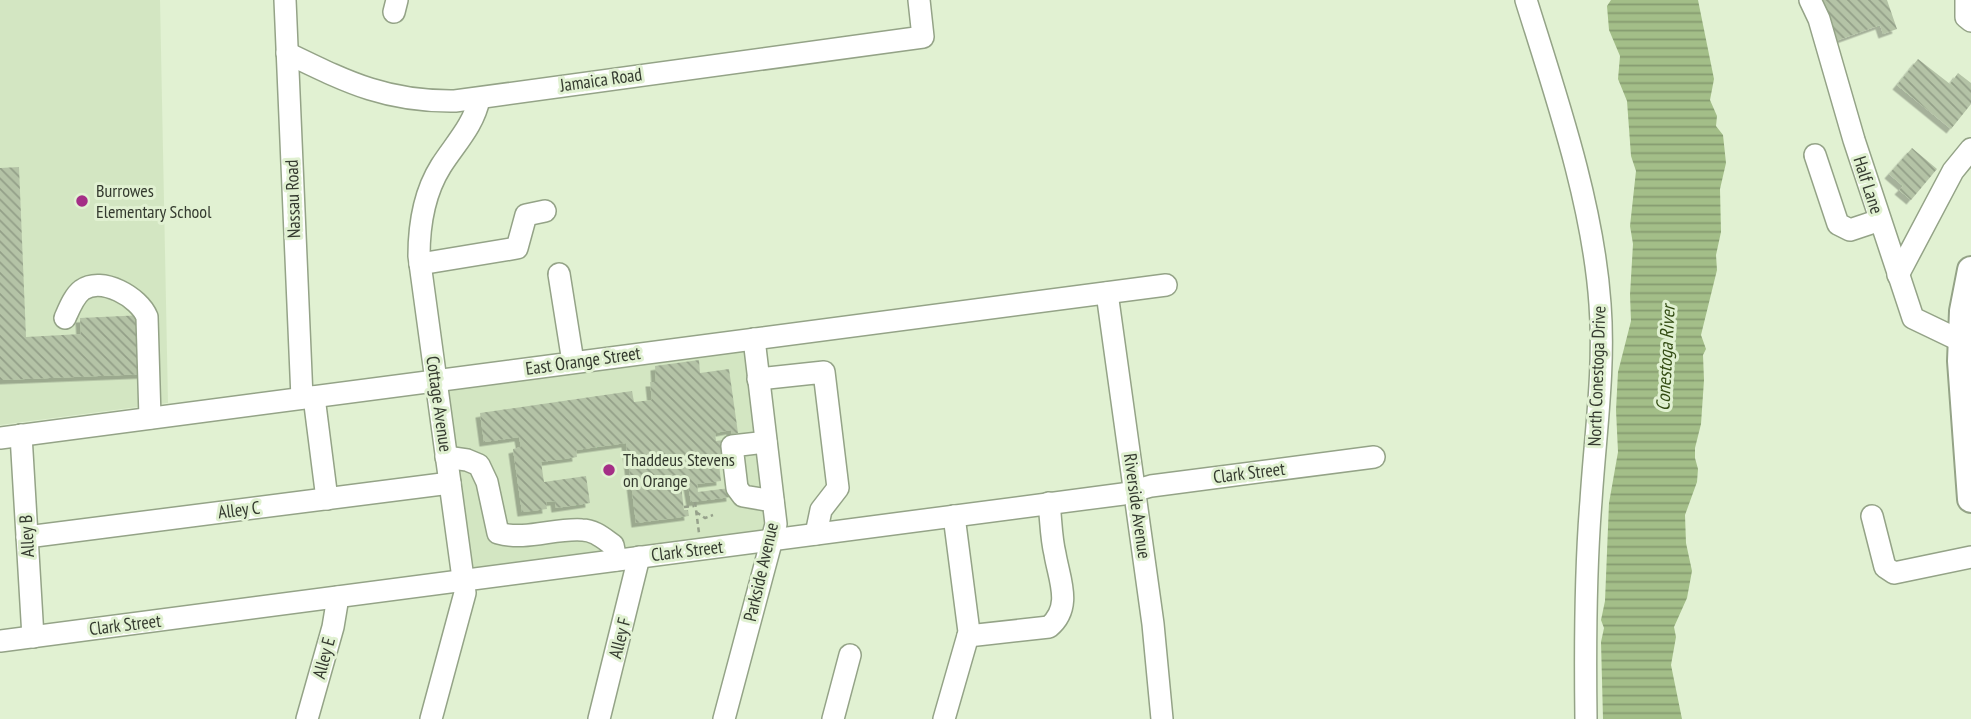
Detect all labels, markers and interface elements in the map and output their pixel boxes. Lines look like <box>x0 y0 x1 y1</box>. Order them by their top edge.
street label: Jamaica Road <box>557 62 643 97</box>
street label: Half Lane <box>1848 153 1889 217</box>
street label: Nassau Road <box>280 159 305 239</box>
place label: Burrowes Elementary School <box>96 179 212 223</box>
marker: Burrowes Elementary School <box>74 193 90 209</box>
water label: Conestoga River <box>1650 302 1680 411</box>
street label: North Conestoga Drive <box>1583 305 1610 447</box>
street label: East Orange Street <box>524 341 642 380</box>
street label: Cottage Avenue <box>421 354 458 453</box>
place label: Thaddeus Stevens on Orange <box>623 448 735 492</box>
street label: Riverside Avenue <box>1119 452 1156 560</box>
street label: Clark Street <box>1212 457 1286 488</box>
marker: Thaddeus Stevens on Orange <box>601 462 617 478</box>
street label: Alley C <box>217 496 261 523</box>
street label: Alley B <box>14 514 39 558</box>
street label: Parkside Avenue <box>738 520 783 624</box>
street label: Clark Street <box>650 535 724 566</box>
street label: Clark Street <box>88 609 162 640</box>
street label: Alley F <box>603 615 636 661</box>
street label: Alley E <box>307 635 340 681</box>

